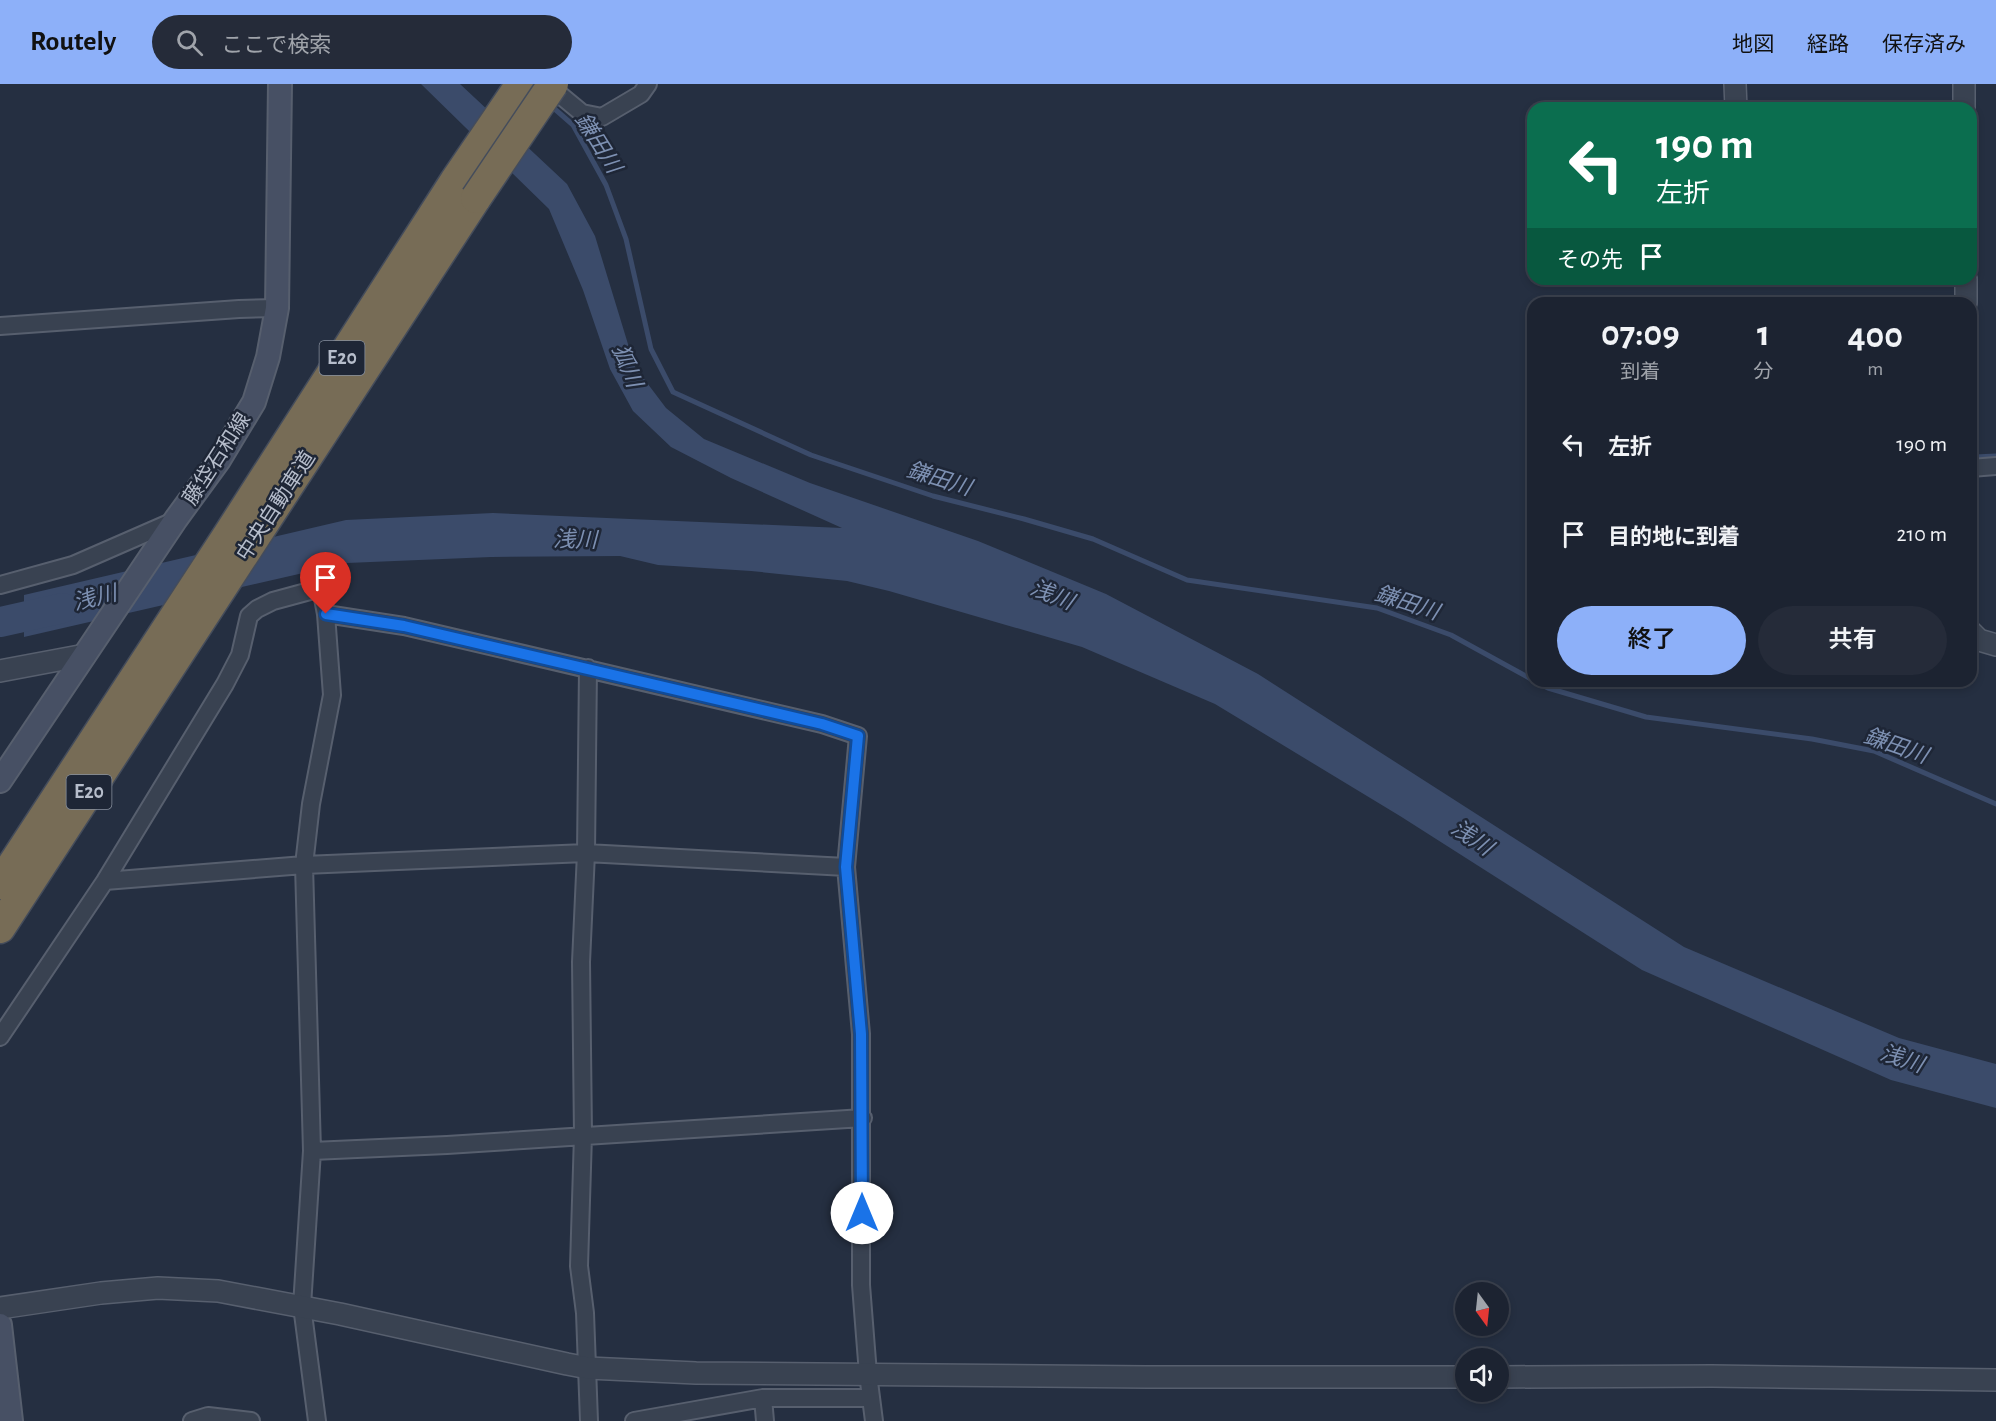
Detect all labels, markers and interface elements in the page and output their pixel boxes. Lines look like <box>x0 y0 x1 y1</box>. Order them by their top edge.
search box <box>152 15 572 69</box>
icon: search <box>173 26 206 59</box>
text: Routely <box>30 28 116 56</box>
text: ここで検索 <box>221 34 331 56</box>
text: 地図 <box>1732 34 1774 55</box>
text: 経路 <box>1807 34 1849 55</box>
text: 保存済み <box>1882 34 1966 55</box>
water label: 鎌田川 <box>571 109 627 179</box>
text: 190 m <box>1656 124 1754 166</box>
icon: left <box>1557 126 1635 204</box>
text: 左折 <box>1656 180 1710 207</box>
icon: arrive <box>1635 240 1668 273</box>
text: その先 <box>1557 249 1623 271</box>
text: 07:09 <box>1601 316 1680 352</box>
text: 1 <box>1757 316 1770 352</box>
text: 400 <box>1847 318 1903 354</box>
road number: E20 <box>320 341 364 375</box>
water label: 狐川 <box>609 341 647 392</box>
text: m <box>1867 359 1883 379</box>
text: 到着 <box>1620 362 1660 382</box>
text: 分 <box>1754 362 1774 382</box>
street label: 藤垈石和線 <box>179 409 254 509</box>
icon: left <box>1557 428 1590 461</box>
text: 190 m <box>1896 433 1947 455</box>
text: 左折 <box>1608 436 1652 458</box>
street label: 中央自動車道 <box>232 447 319 565</box>
water label: 鎌田川 <box>904 458 976 500</box>
icon: arrive <box>1557 518 1590 551</box>
text: 210 m <box>1897 523 1947 545</box>
text: 目的地に到着 <box>1608 526 1740 548</box>
water label: 浅川 <box>553 528 599 551</box>
pin <box>300 552 351 614</box>
icon: arrive <box>309 561 342 594</box>
water label: 浅川 <box>1027 576 1079 614</box>
water label: 浅川 <box>71 581 121 614</box>
water label: 鎌田川 <box>1372 581 1444 624</box>
button: 終了 <box>1557 606 1746 675</box>
button: 共有 <box>1758 606 1947 675</box>
water label: 鎌田川 <box>1861 724 1933 768</box>
road number: E20 <box>66 775 112 809</box>
water label: 浅川 <box>1448 816 1499 861</box>
water label: 浅川 <box>1878 1041 1929 1077</box>
position arrow <box>830 1181 894 1245</box>
north arrow <box>1455 1282 1509 1336</box>
map controls <box>1455 1282 1509 1402</box>
button: sound <box>1455 1348 1509 1402</box>

